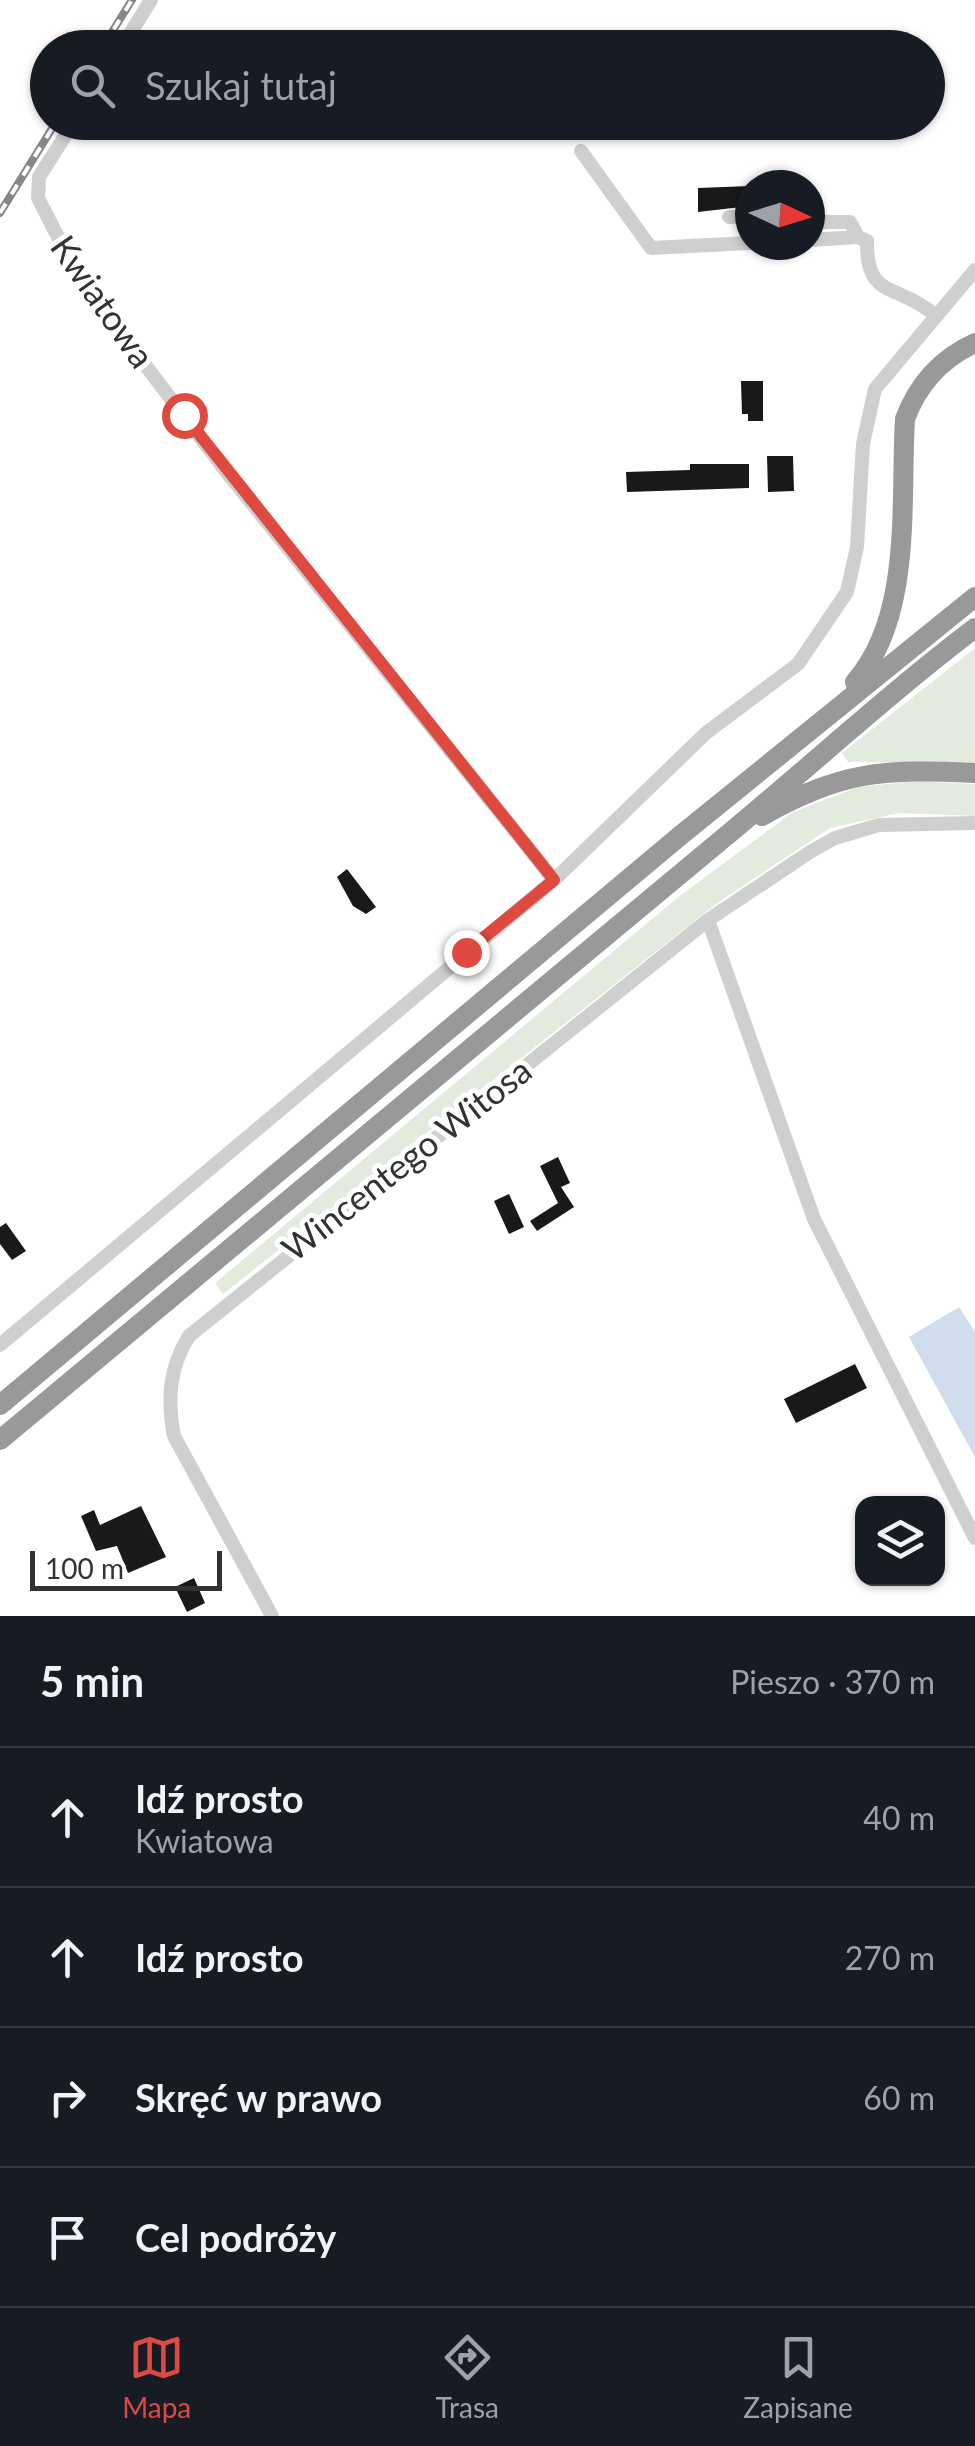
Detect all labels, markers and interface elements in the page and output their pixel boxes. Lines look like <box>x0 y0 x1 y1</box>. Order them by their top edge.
search box <box>30 30 945 140</box>
icon: search <box>65 58 120 113</box>
text: Szukaj tutaj <box>145 62 337 108</box>
north arrow <box>735 170 825 260</box>
street label: Kwiatowa <box>43 227 164 375</box>
route start <box>162 393 208 439</box>
route end <box>444 930 490 976</box>
street label: Wincentego Witosa <box>273 1048 539 1269</box>
map controls <box>855 1496 945 1586</box>
button: layers <box>855 1496 945 1586</box>
scale bar <box>30 1546 222 1590</box>
text: 100 m <box>45 1551 124 1585</box>
text: 5 min <box>40 1656 144 1706</box>
text: Pieszo · 370 m <box>730 1662 935 1701</box>
text: Idź prosto <box>135 1775 304 1821</box>
icon: ahead <box>40 1790 95 1845</box>
text: 40 m <box>863 1798 935 1837</box>
text: Kwiatowa <box>135 1821 274 1860</box>
icon: ahead <box>40 1930 95 1985</box>
text: Idź prosto <box>135 1934 304 1980</box>
text: 270 m <box>845 1938 935 1977</box>
icon: right <box>40 2070 95 2125</box>
text: Skręć w prawo <box>135 2074 382 2120</box>
text: 60 m <box>863 2078 935 2117</box>
icon: arrive <box>40 2210 95 2265</box>
text: Cel podróży <box>135 2214 336 2260</box>
tab: Mapa <box>122 2330 191 2424</box>
tab: Trasa <box>436 2330 499 2424</box>
tab: Zapisane <box>743 2330 853 2424</box>

